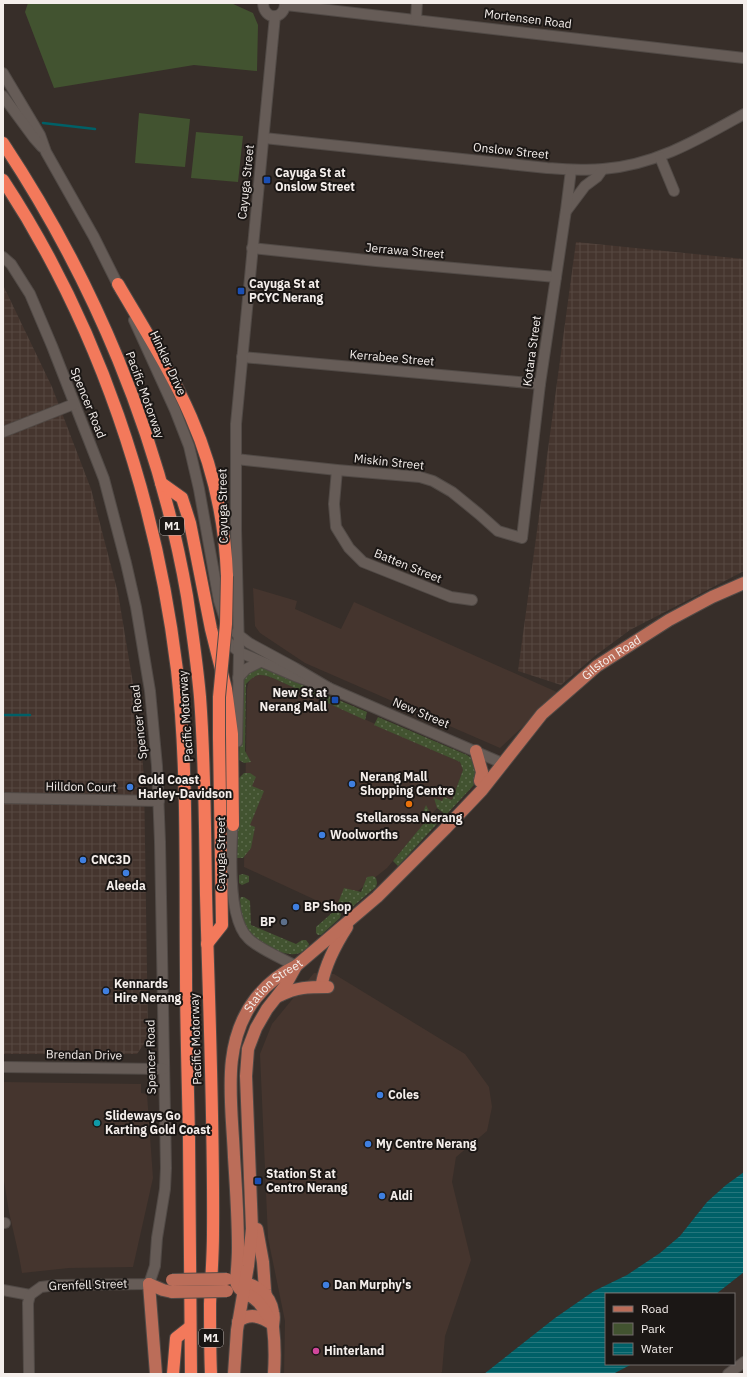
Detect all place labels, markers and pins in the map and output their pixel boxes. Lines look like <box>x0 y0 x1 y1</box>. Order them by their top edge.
place label: Cayuga St at Onslow Street <box>275 165 355 194</box>
marker: Cayuga St at Onslow Street <box>262 175 272 185</box>
place label: Cayuga St at PCYC Nerang <box>249 276 323 305</box>
marker: Cayuga St at PCYC Nerang <box>236 286 246 296</box>
place label: New St at Nerang Mall <box>260 685 327 714</box>
marker: New St at Nerang Mall <box>330 695 340 705</box>
place label: Nerang Mall Shopping Centre <box>360 769 454 798</box>
place label: Gold Coast Harley-Davidson <box>138 772 232 801</box>
marker: Nerang Mall Shopping Centre <box>347 779 357 789</box>
marker: Gold Coast Harley-Davidson <box>125 782 135 792</box>
marker: Stellarossa Nerang <box>404 799 414 809</box>
place label: Stellarossa Nerang <box>356 810 463 825</box>
place label: Woolworths <box>330 827 398 842</box>
marker: Woolworths <box>317 830 327 840</box>
place label: CNC3D <box>91 852 131 867</box>
marker: CNC3D <box>78 855 88 865</box>
marker: Aleeda <box>121 868 131 878</box>
place label: Aleeda <box>106 878 146 893</box>
place label: BP Shop <box>304 899 351 914</box>
marker: BP Shop <box>291 902 301 912</box>
place label: BP <box>260 914 276 929</box>
marker: BP <box>279 917 289 927</box>
place label: Kennards Hire Nerang <box>114 976 182 1005</box>
marker: Kennards Hire Nerang <box>101 986 111 996</box>
place label: Coles <box>388 1087 419 1102</box>
marker: Coles <box>375 1090 385 1100</box>
place label: Slideways Go Karting Gold Coast <box>105 1108 211 1137</box>
marker: Slideways Go Karting Gold Coast <box>92 1118 102 1128</box>
place label: My Centre Nerang <box>376 1136 477 1151</box>
marker: My Centre Nerang <box>363 1139 373 1149</box>
place label: Station St at Centro Nerang <box>266 1166 348 1195</box>
marker: Station St at Centro Nerang <box>253 1176 263 1186</box>
place label: Aldi <box>390 1188 413 1203</box>
marker: Aldi <box>377 1191 387 1201</box>
place label: Dan Murphy's <box>334 1277 411 1292</box>
marker: Dan Murphy's <box>321 1280 331 1290</box>
place label: Hinterland <box>324 1343 384 1358</box>
marker: Hinterland <box>311 1346 321 1356</box>

